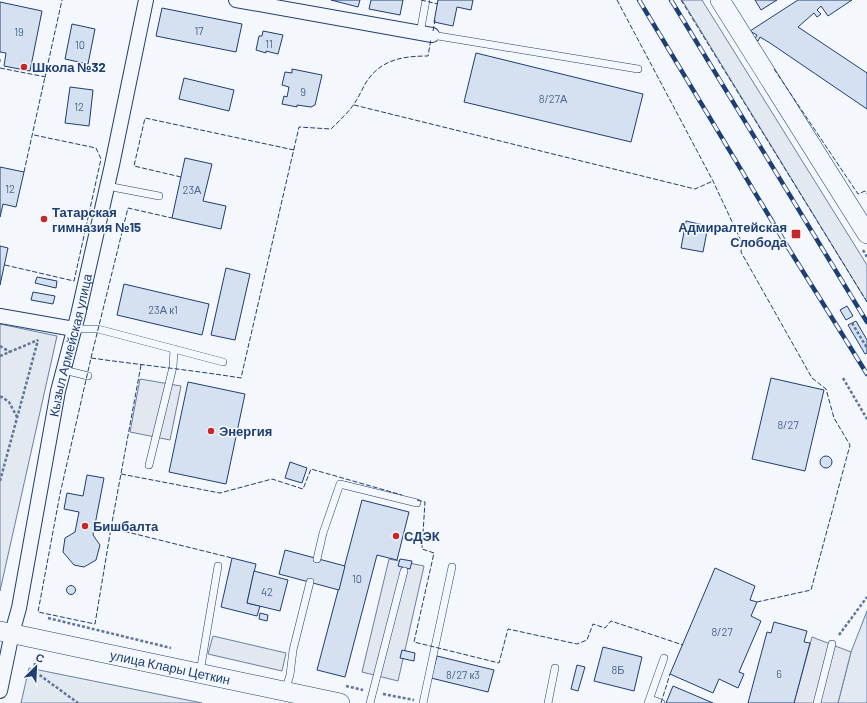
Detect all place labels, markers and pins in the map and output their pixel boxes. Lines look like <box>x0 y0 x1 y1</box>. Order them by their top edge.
place label: Школа №32 <box>32 59 106 75</box>
marker: Школа №32 <box>19 62 29 72</box>
place label: Татарская гимназия №15 <box>52 204 141 235</box>
marker: Татарская гимназия №15 <box>39 214 49 224</box>
place label: Адмиралтейская Слобода <box>678 219 788 250</box>
marker: Адмиралтейская Слобода <box>790 228 802 240</box>
place label: Энергия <box>219 423 272 439</box>
marker: Энергия <box>206 426 216 436</box>
place label: Бишбалта <box>93 518 159 534</box>
marker: Бишбалта <box>80 521 90 531</box>
place label: СДЭК <box>404 528 440 544</box>
marker: СДЭК <box>391 531 401 541</box>

